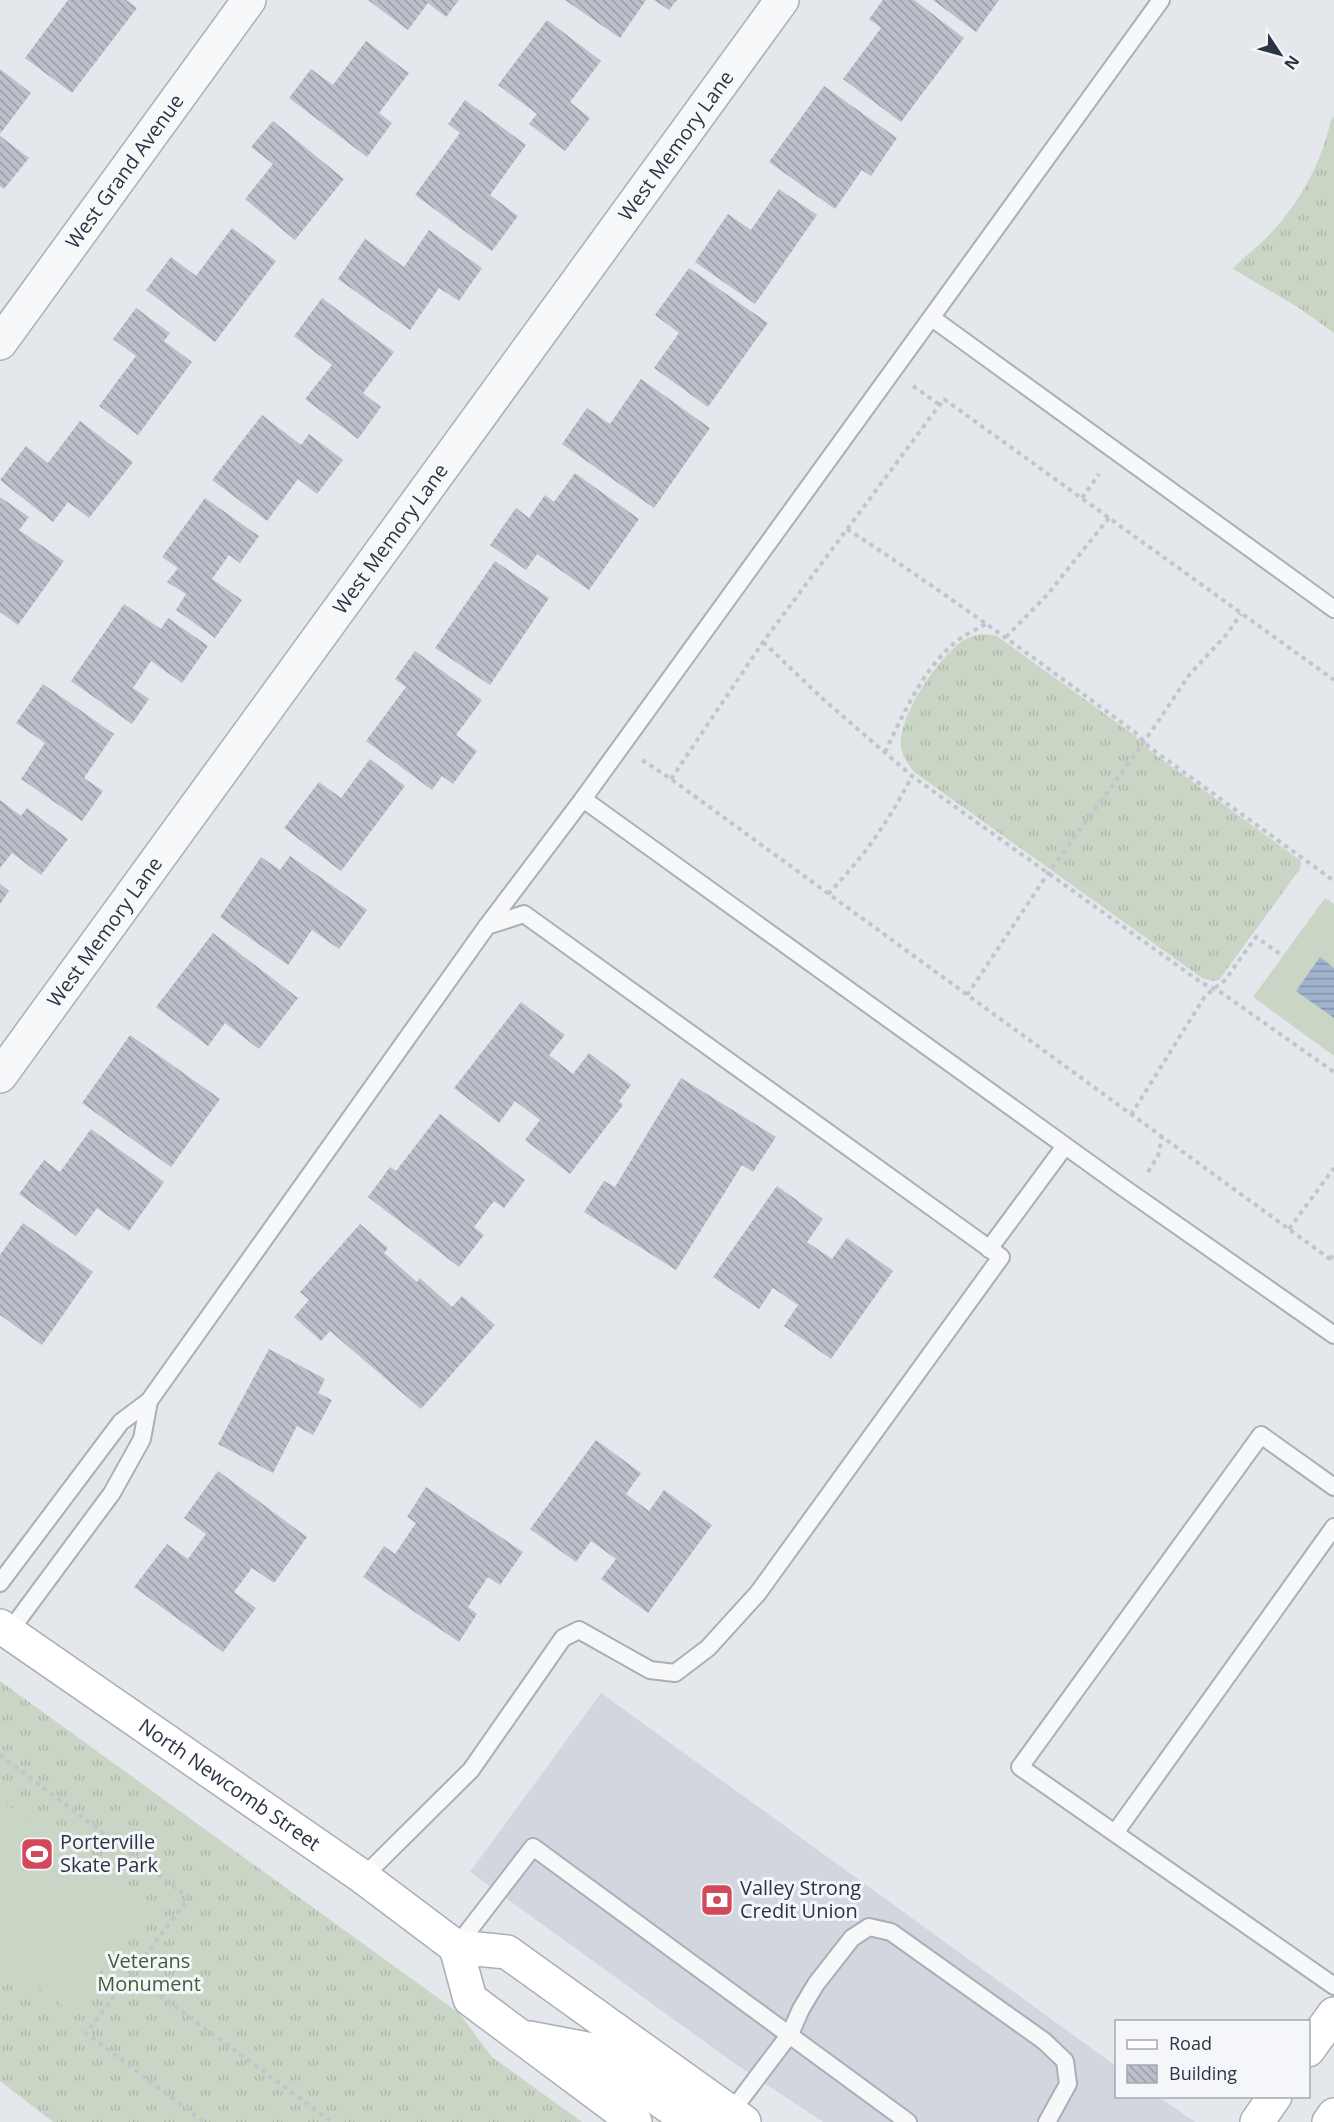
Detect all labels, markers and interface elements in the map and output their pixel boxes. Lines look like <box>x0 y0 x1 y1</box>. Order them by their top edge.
north arrow <box>1250 24 1310 84</box>
text: N <box>1279 51 1305 75</box>
street label: West Memory Lane <box>612 65 739 226</box>
street label: West Grand Avenue <box>59 88 189 254</box>
street label: West Memory Lane <box>326 458 454 619</box>
street label: West Memory Lane <box>40 851 168 1012</box>
street label: North Newcomb Street <box>134 1712 326 1857</box>
place label: Porterville Skate Park <box>60 1828 158 1878</box>
sports icon: Porterville Skate Park <box>19 1836 55 1872</box>
place label: Valley Strong Credit Union <box>740 1874 861 1924</box>
bank icon: Valley Strong Credit Union <box>699 1882 735 1918</box>
park label: Veterans Monument <box>97 1947 201 1997</box>
legend <box>1115 2020 1310 2098</box>
text: Road <box>1169 2031 1212 2055</box>
text: Building <box>1169 2061 1237 2085</box>

